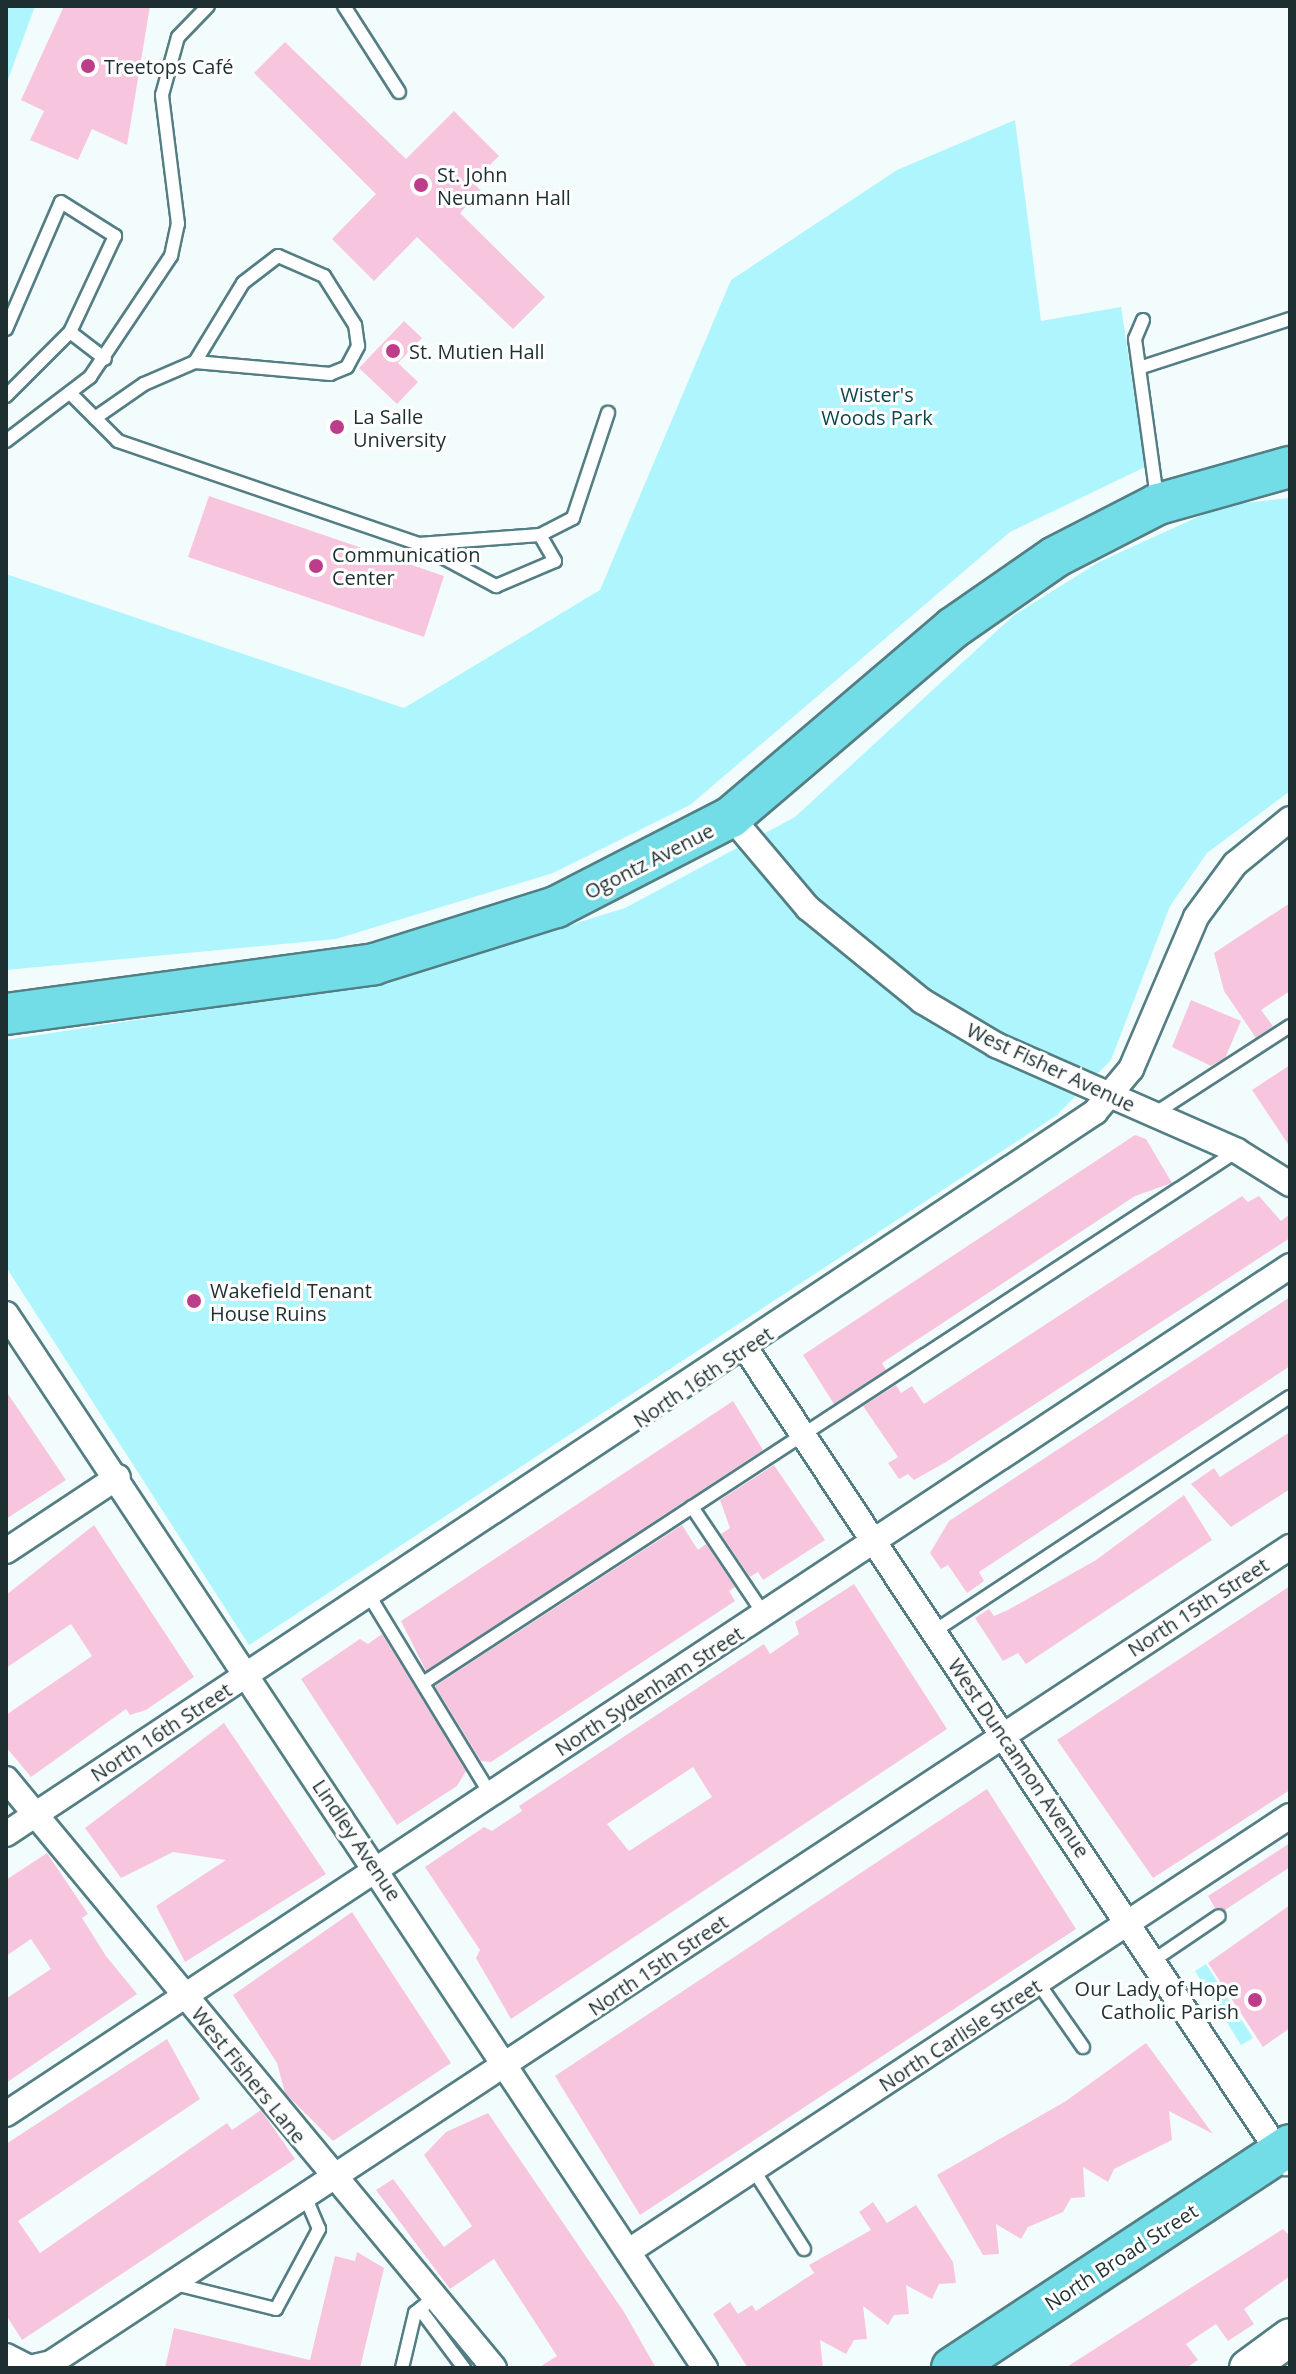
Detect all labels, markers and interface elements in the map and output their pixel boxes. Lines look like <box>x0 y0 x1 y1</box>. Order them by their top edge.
place label: Treetops Café <box>104 54 233 78</box>
marker: Treetops Café <box>79 57 97 75</box>
place label: St. John Neumann Hall <box>437 162 571 209</box>
marker: St. John Neumann Hall <box>412 176 430 194</box>
place label: St. Mutien Hall <box>409 339 545 363</box>
marker: St. Mutien Hall <box>384 342 402 360</box>
park label: Wister's Woods Park <box>821 382 933 429</box>
place label: La Salle University <box>353 404 446 451</box>
marker: La Salle University <box>328 418 346 436</box>
place label: Communication Center <box>332 542 480 589</box>
marker: Communication Center <box>307 557 325 575</box>
street label: Ogontz Avenue <box>580 818 718 904</box>
street label: West Fisher Avenue <box>963 1017 1139 1117</box>
place label: Wakefield Tenant House Ruins <box>210 1278 372 1325</box>
marker: Wakefield Tenant House Ruins <box>185 1292 203 1310</box>
street label: North 16th Street <box>629 1321 777 1433</box>
street label: North 15th Street <box>1123 1553 1273 1661</box>
street label: North Sydenham Street <box>550 1621 748 1761</box>
street label: West Duncannon Avenue <box>943 1654 1095 1862</box>
street label: North 16th Street <box>86 1678 236 1786</box>
street label: Lindley Avenue <box>308 1775 406 1905</box>
street label: North 15th Street <box>584 1909 732 2021</box>
street label: North Carlisle Street <box>874 1974 1046 2096</box>
place label: Our Lady of Hope Catholic Parish <box>1075 1976 1239 2023</box>
marker: Our Lady of Hope Catholic Parish <box>1246 1991 1264 2009</box>
street label: West Fishers Lane <box>187 2002 311 2148</box>
street label: North Broad Street <box>1040 2199 1202 2315</box>

